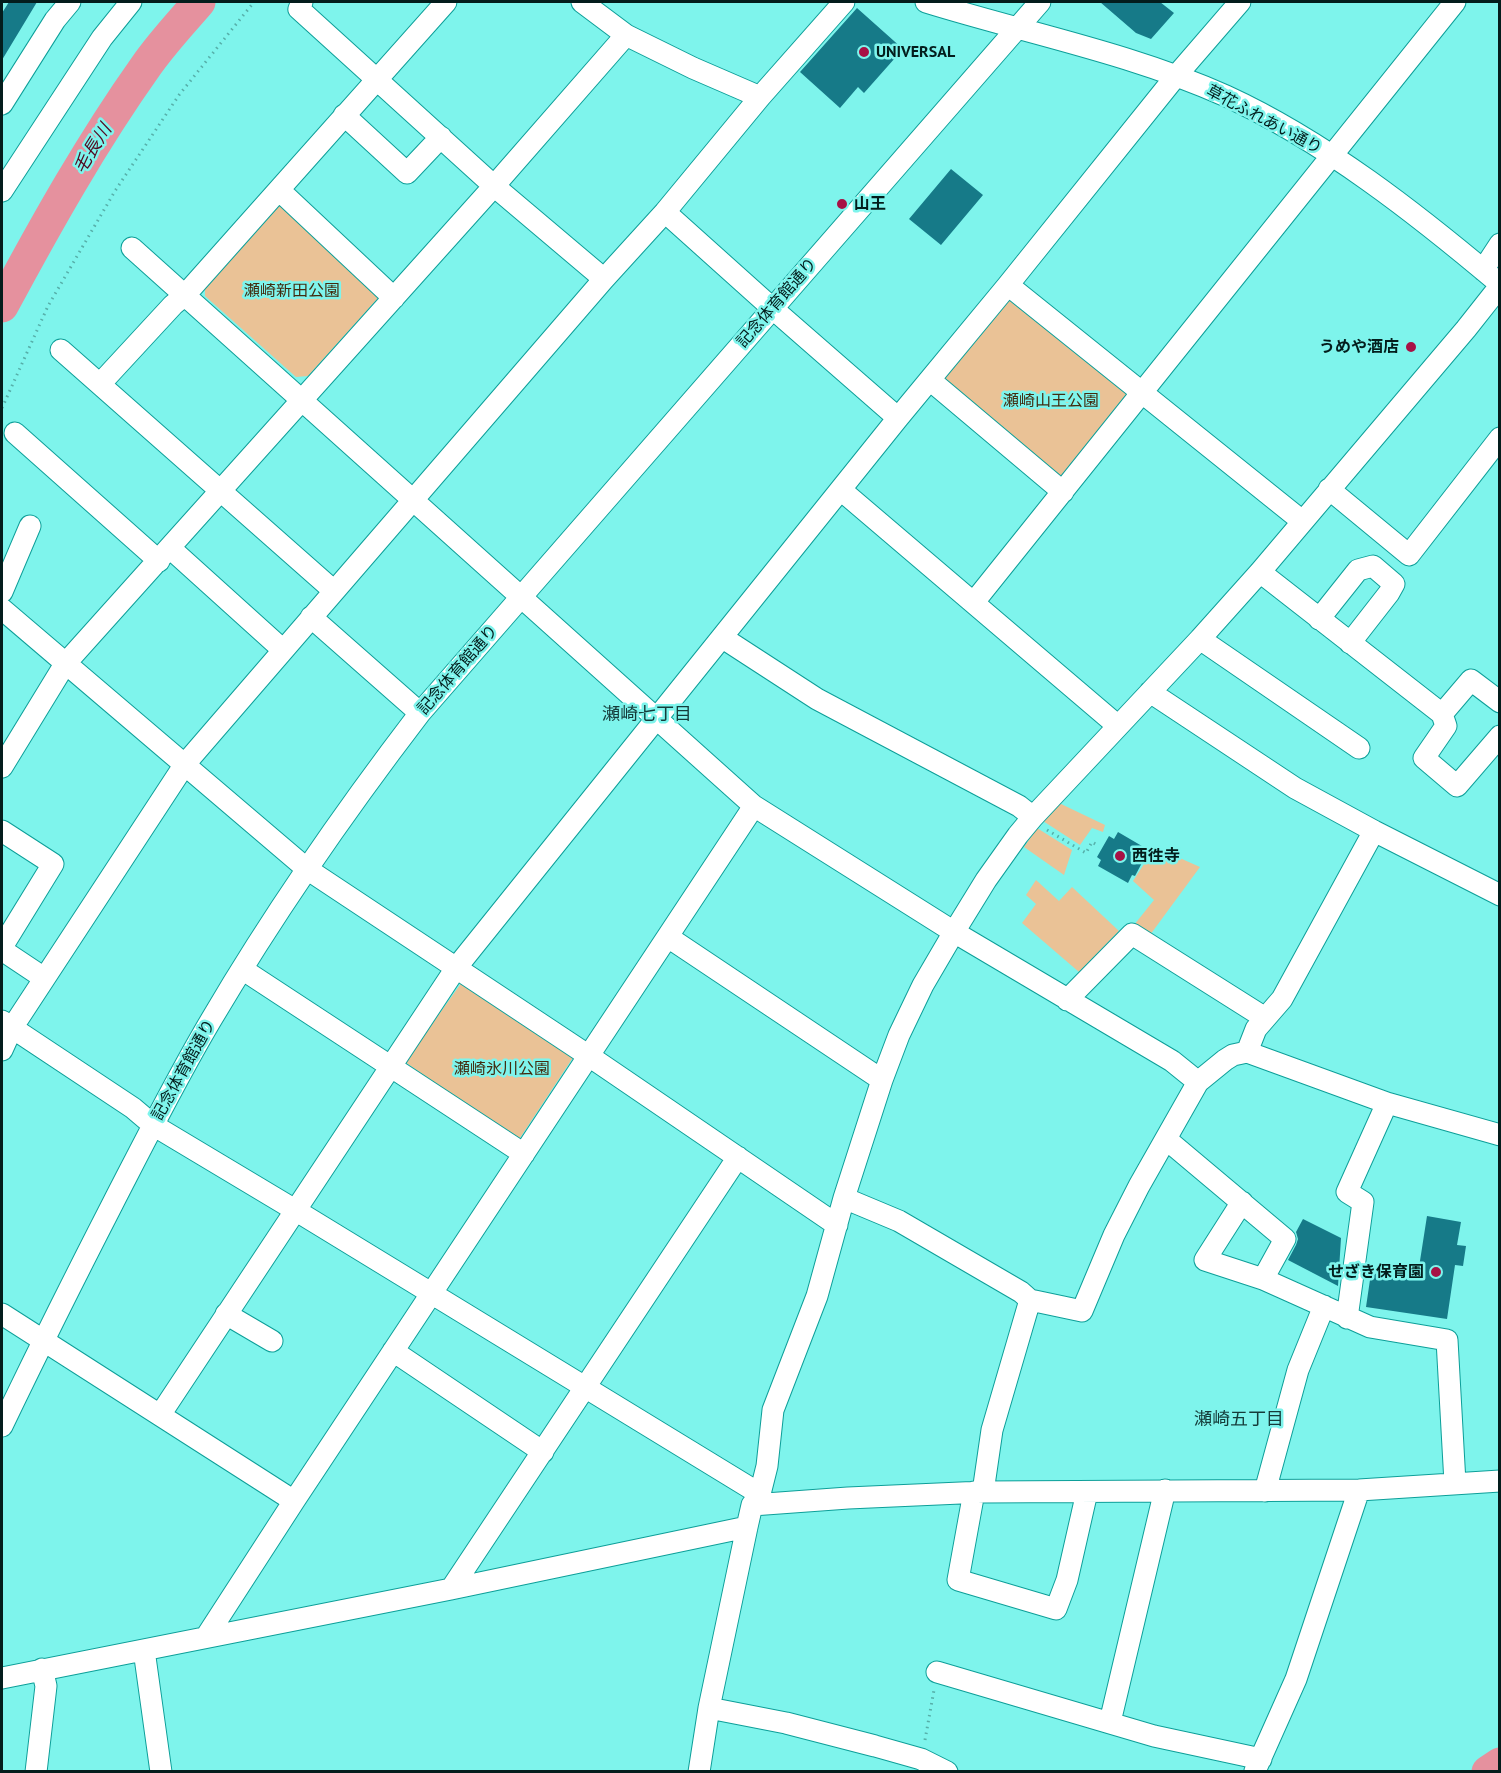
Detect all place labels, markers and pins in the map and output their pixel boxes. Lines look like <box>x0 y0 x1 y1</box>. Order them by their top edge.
place label: UNIVERSAL <box>876 42 955 62</box>
marker: UNIVERSAL <box>857 45 871 59</box>
place label: 山王 <box>854 194 886 214</box>
marker: 山王 <box>835 197 849 211</box>
place label: うめや酒店 <box>1319 337 1399 357</box>
marker: うめや酒店 <box>1404 340 1418 354</box>
place label: 西徃寺 <box>1132 846 1180 866</box>
marker: 西徃寺 <box>1113 849 1127 863</box>
place label: せざき保育園 <box>1328 1262 1424 1282</box>
marker: せざき保育園 <box>1429 1265 1443 1279</box>

